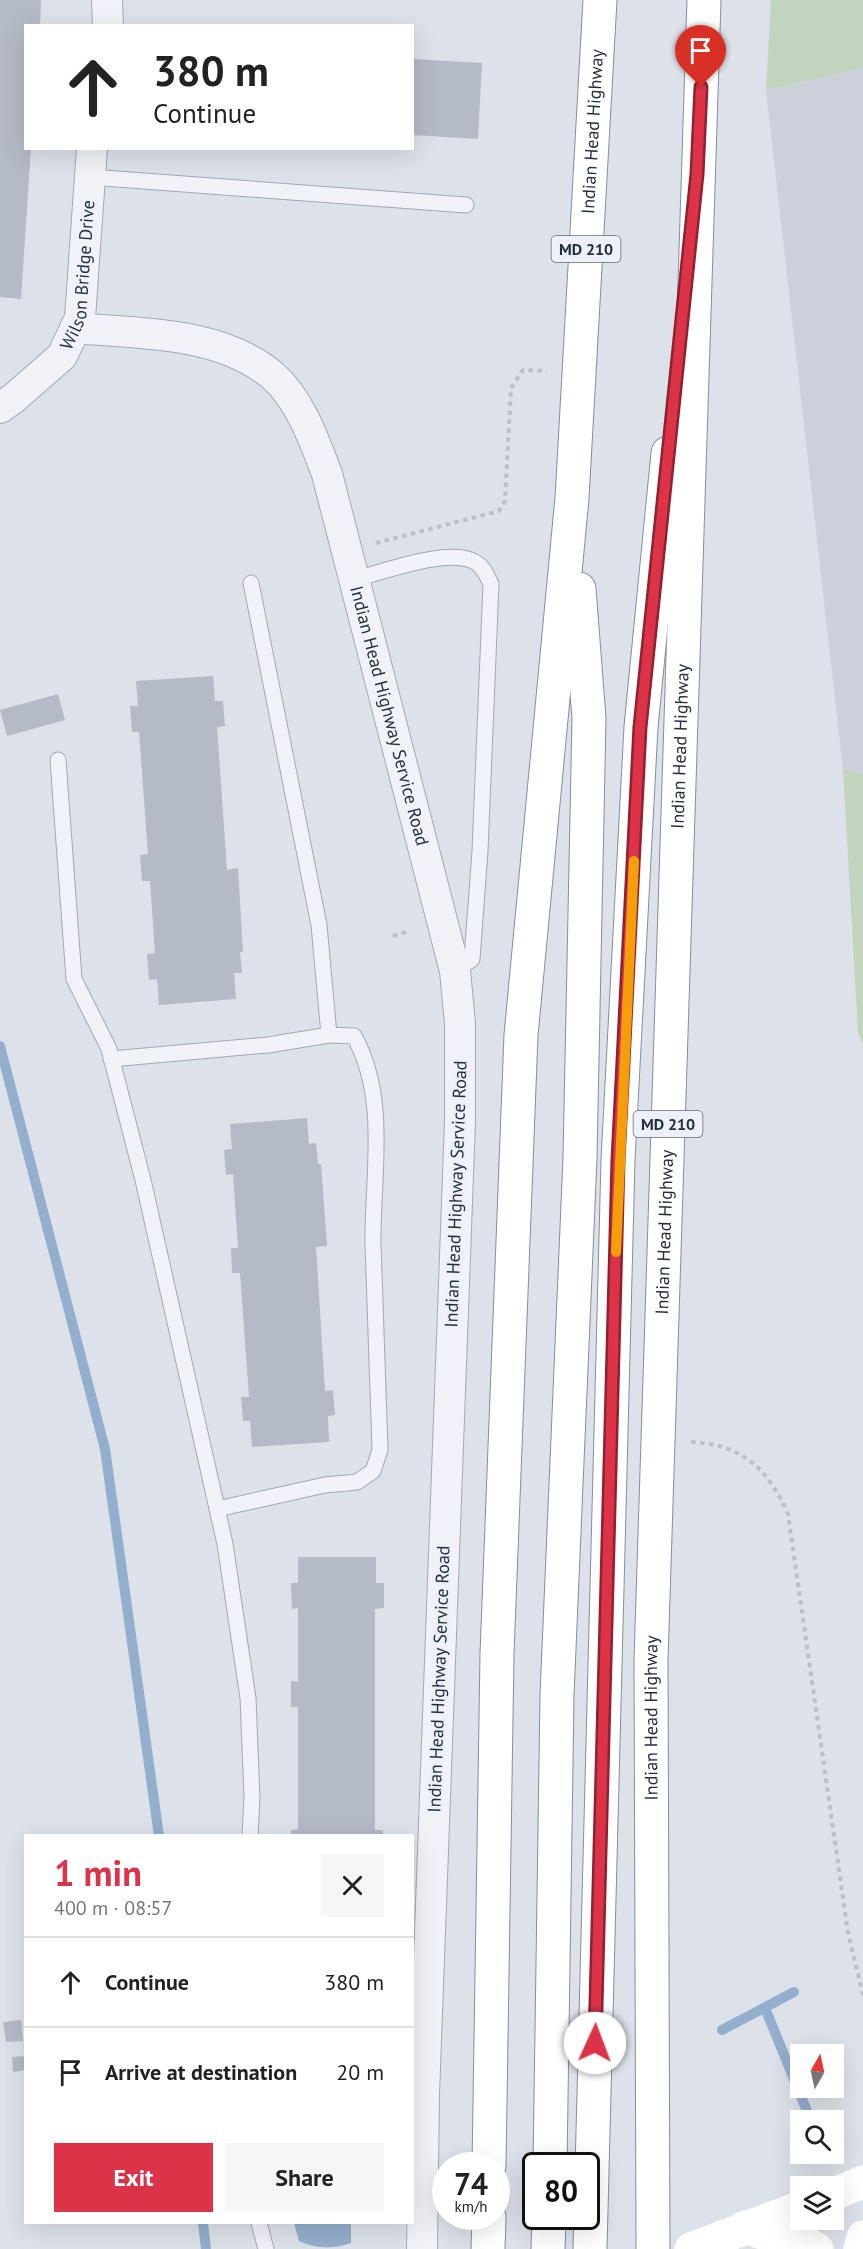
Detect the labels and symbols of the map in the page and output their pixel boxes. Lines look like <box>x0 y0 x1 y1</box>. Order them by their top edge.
pin <box>675 25 726 87</box>
street label: Indian Head Highway <box>576 48 608 214</box>
street label: Wilson Bridge Drive <box>55 199 99 354</box>
road number: MD 210 <box>552 236 620 262</box>
street label: Indian Head Highway Service Road <box>345 583 434 848</box>
street label: Indian Head Highway <box>666 663 694 829</box>
street label: Indian Head Highway Service Road <box>439 1060 472 1328</box>
road number: MD 210 <box>634 1111 702 1137</box>
street label: Indian Head Highway <box>650 1149 678 1315</box>
street label: Indian Head Highway Service Road <box>422 1545 455 1813</box>
street label: Indian Head Highway <box>639 1635 663 1801</box>
position arrow <box>563 2011 627 2075</box>
north arrow <box>790 2044 844 2098</box>
speed limit sign: 80 <box>522 2152 600 2230</box>

